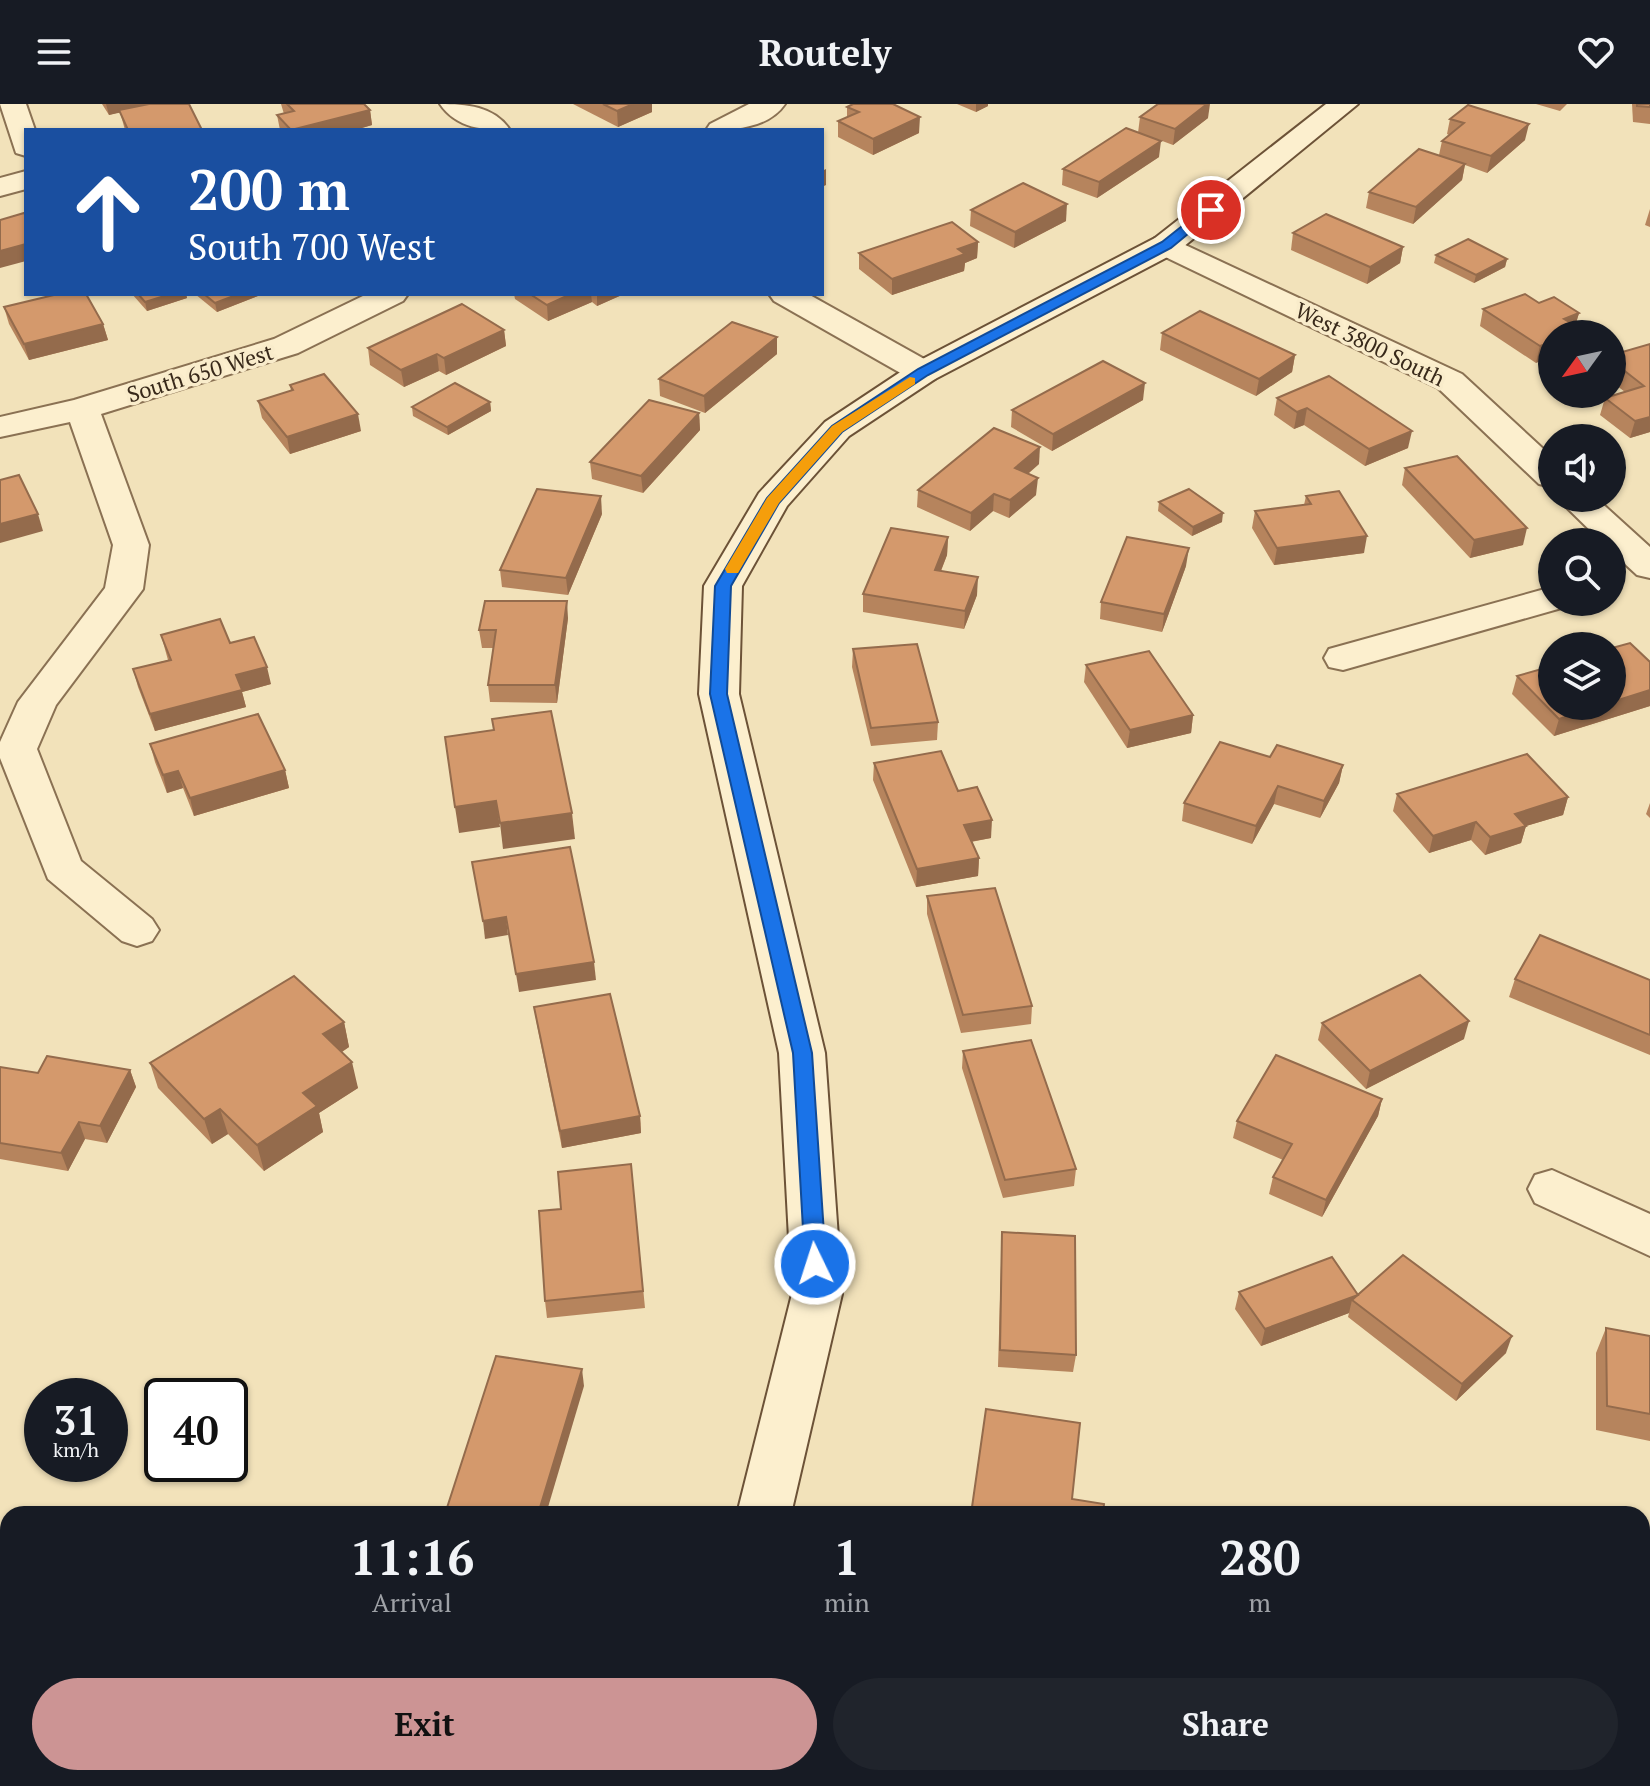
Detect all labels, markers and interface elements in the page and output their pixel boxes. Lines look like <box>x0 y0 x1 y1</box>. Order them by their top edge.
text: Routely <box>759 29 891 76</box>
icon: menu <box>32 30 76 74</box>
icon: heart <box>1574 30 1618 74</box>
text: 200 m <box>188 152 350 226</box>
icon: ahead <box>56 160 160 264</box>
pin <box>1177 176 1245 244</box>
icon: arrive <box>1189 188 1233 232</box>
text: South 700 West <box>188 223 436 270</box>
street label: West 3800 South <box>1291 295 1450 392</box>
north arrow <box>1538 320 1626 408</box>
map controls <box>1538 320 1626 720</box>
street label: South 650 West <box>123 337 276 409</box>
button: sound <box>1538 424 1626 512</box>
button: search <box>1538 528 1626 616</box>
button: layers <box>1538 632 1626 720</box>
position arrow <box>773 1222 857 1306</box>
speed limit sign: 40 <box>144 1378 248 1482</box>
text: 31 <box>53 1393 99 1446</box>
text: km/h <box>53 1436 99 1463</box>
text: 11:16 <box>349 1525 474 1589</box>
text: 1 <box>833 1525 860 1589</box>
text: 280 <box>1219 1525 1301 1589</box>
text: Arrival <box>372 1585 452 1619</box>
text: min <box>824 1585 870 1619</box>
text: m <box>1249 1585 1271 1619</box>
button: Exit <box>32 1678 817 1770</box>
button: Share <box>833 1678 1618 1770</box>

